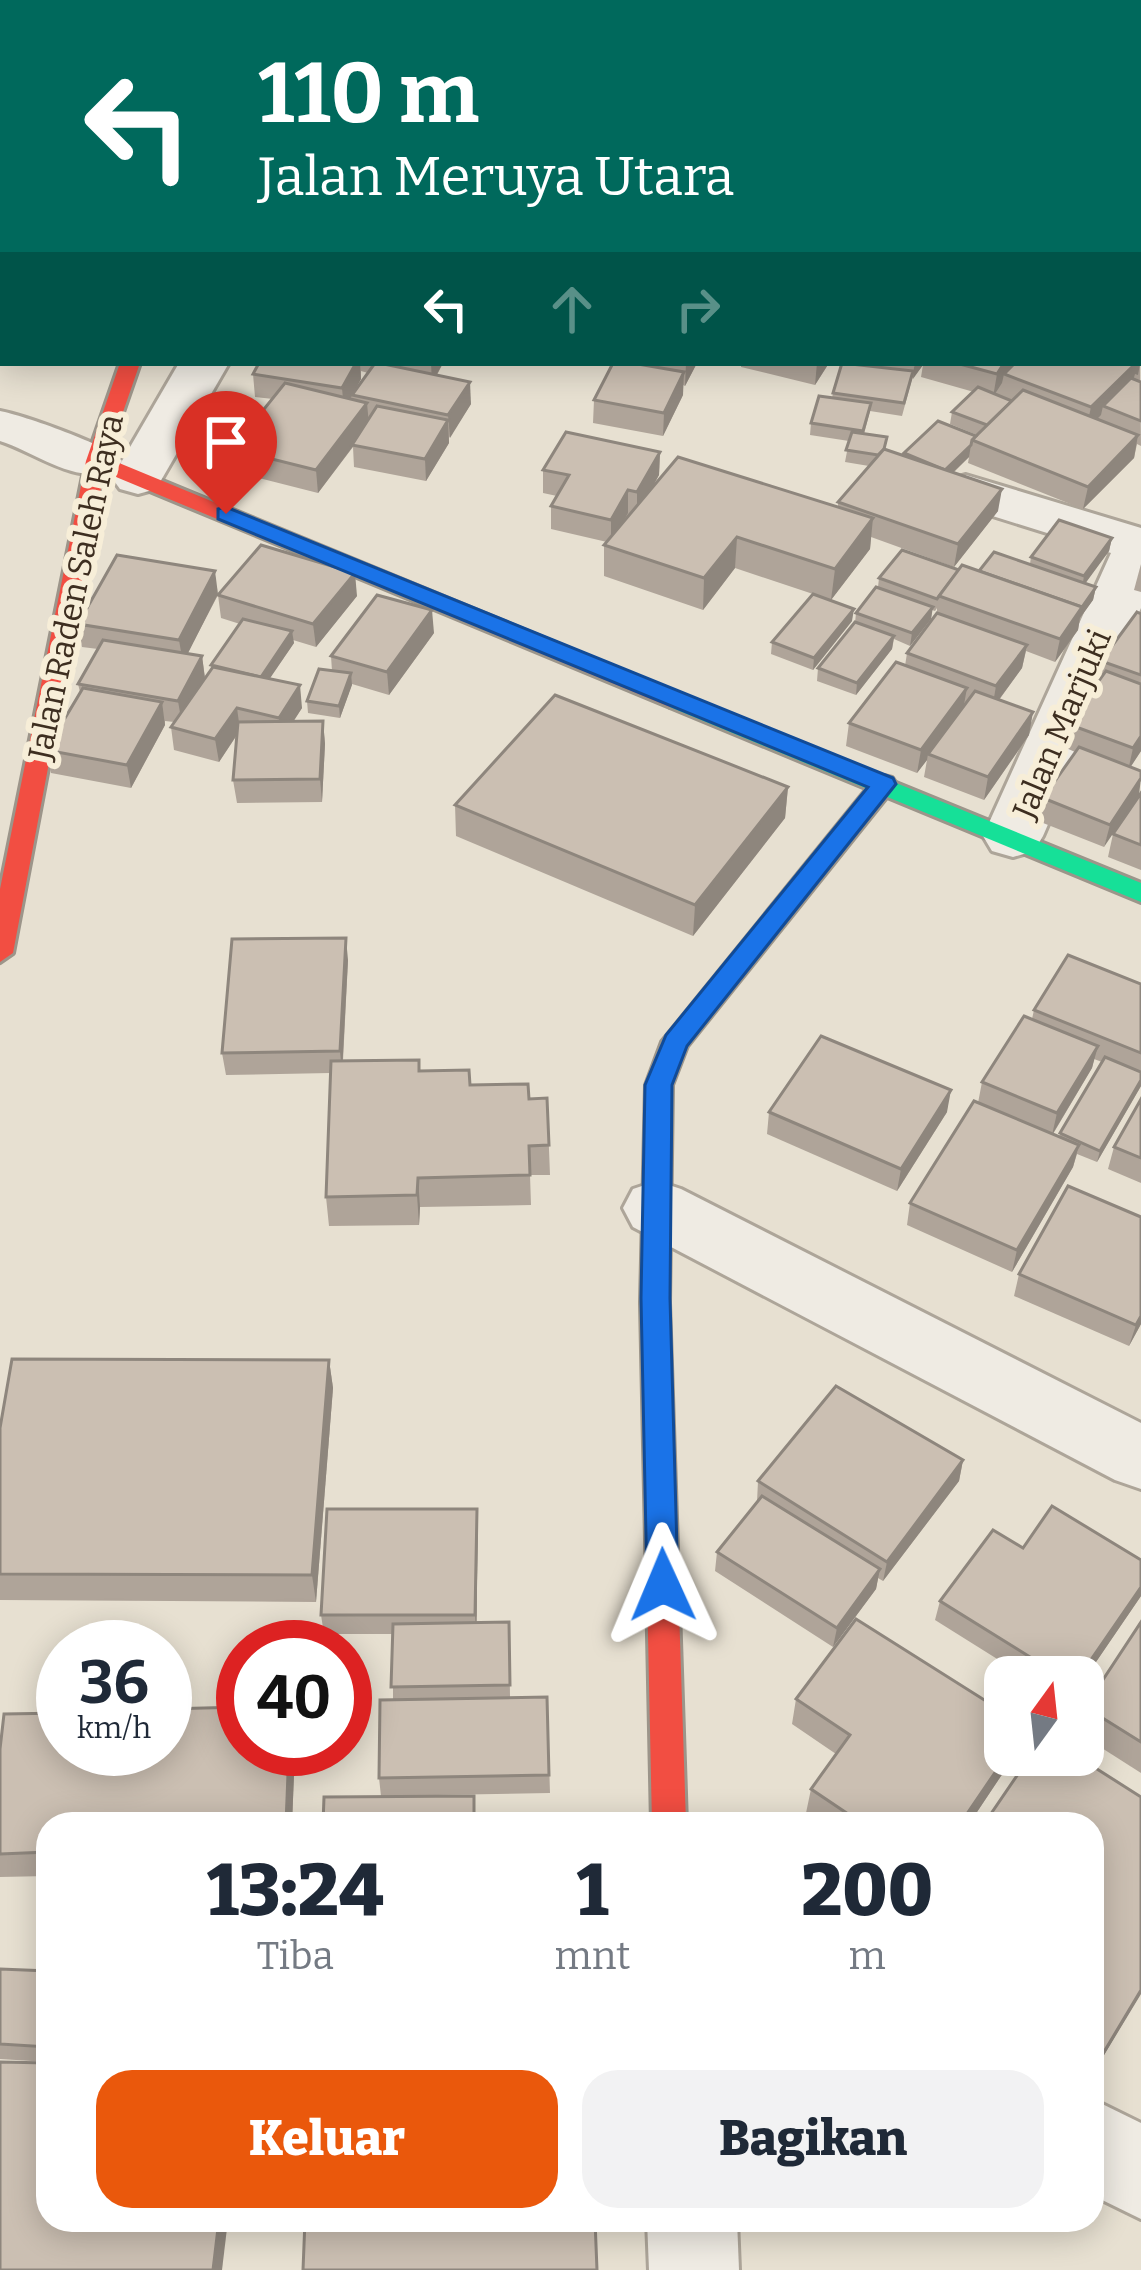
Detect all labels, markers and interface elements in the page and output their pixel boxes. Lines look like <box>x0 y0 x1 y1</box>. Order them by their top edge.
text: 110 m <box>258 43 479 144</box>
icon: left <box>60 48 216 204</box>
text: Jalan Meruya Utara <box>258 145 734 209</box>
icon: left <box>413 276 479 342</box>
icon: ahead <box>539 276 605 342</box>
icon: right <box>665 276 731 342</box>
pin <box>175 391 277 514</box>
icon: arrive <box>193 409 259 475</box>
street label: Jalan Raden Saleh Raya <box>20 411 132 764</box>
street label: Jalan Marjuki <box>1004 623 1120 826</box>
position arrow <box>600 1522 726 1648</box>
speed limit sign: 40 <box>216 1620 372 1776</box>
text: 36 <box>79 1647 149 1719</box>
north arrow <box>984 1656 1104 1776</box>
map controls <box>984 1656 1104 1776</box>
text: km/h <box>77 1710 151 1746</box>
text: 13:24 <box>207 1848 384 1934</box>
text: 1 <box>576 1848 608 1934</box>
text: 200 <box>801 1848 933 1934</box>
text: Tiba <box>257 1933 334 1979</box>
text: mnt <box>554 1933 630 1979</box>
text: m <box>849 1933 886 1979</box>
button: Keluar <box>96 2070 558 2208</box>
button: Bagikan <box>582 2070 1044 2208</box>

